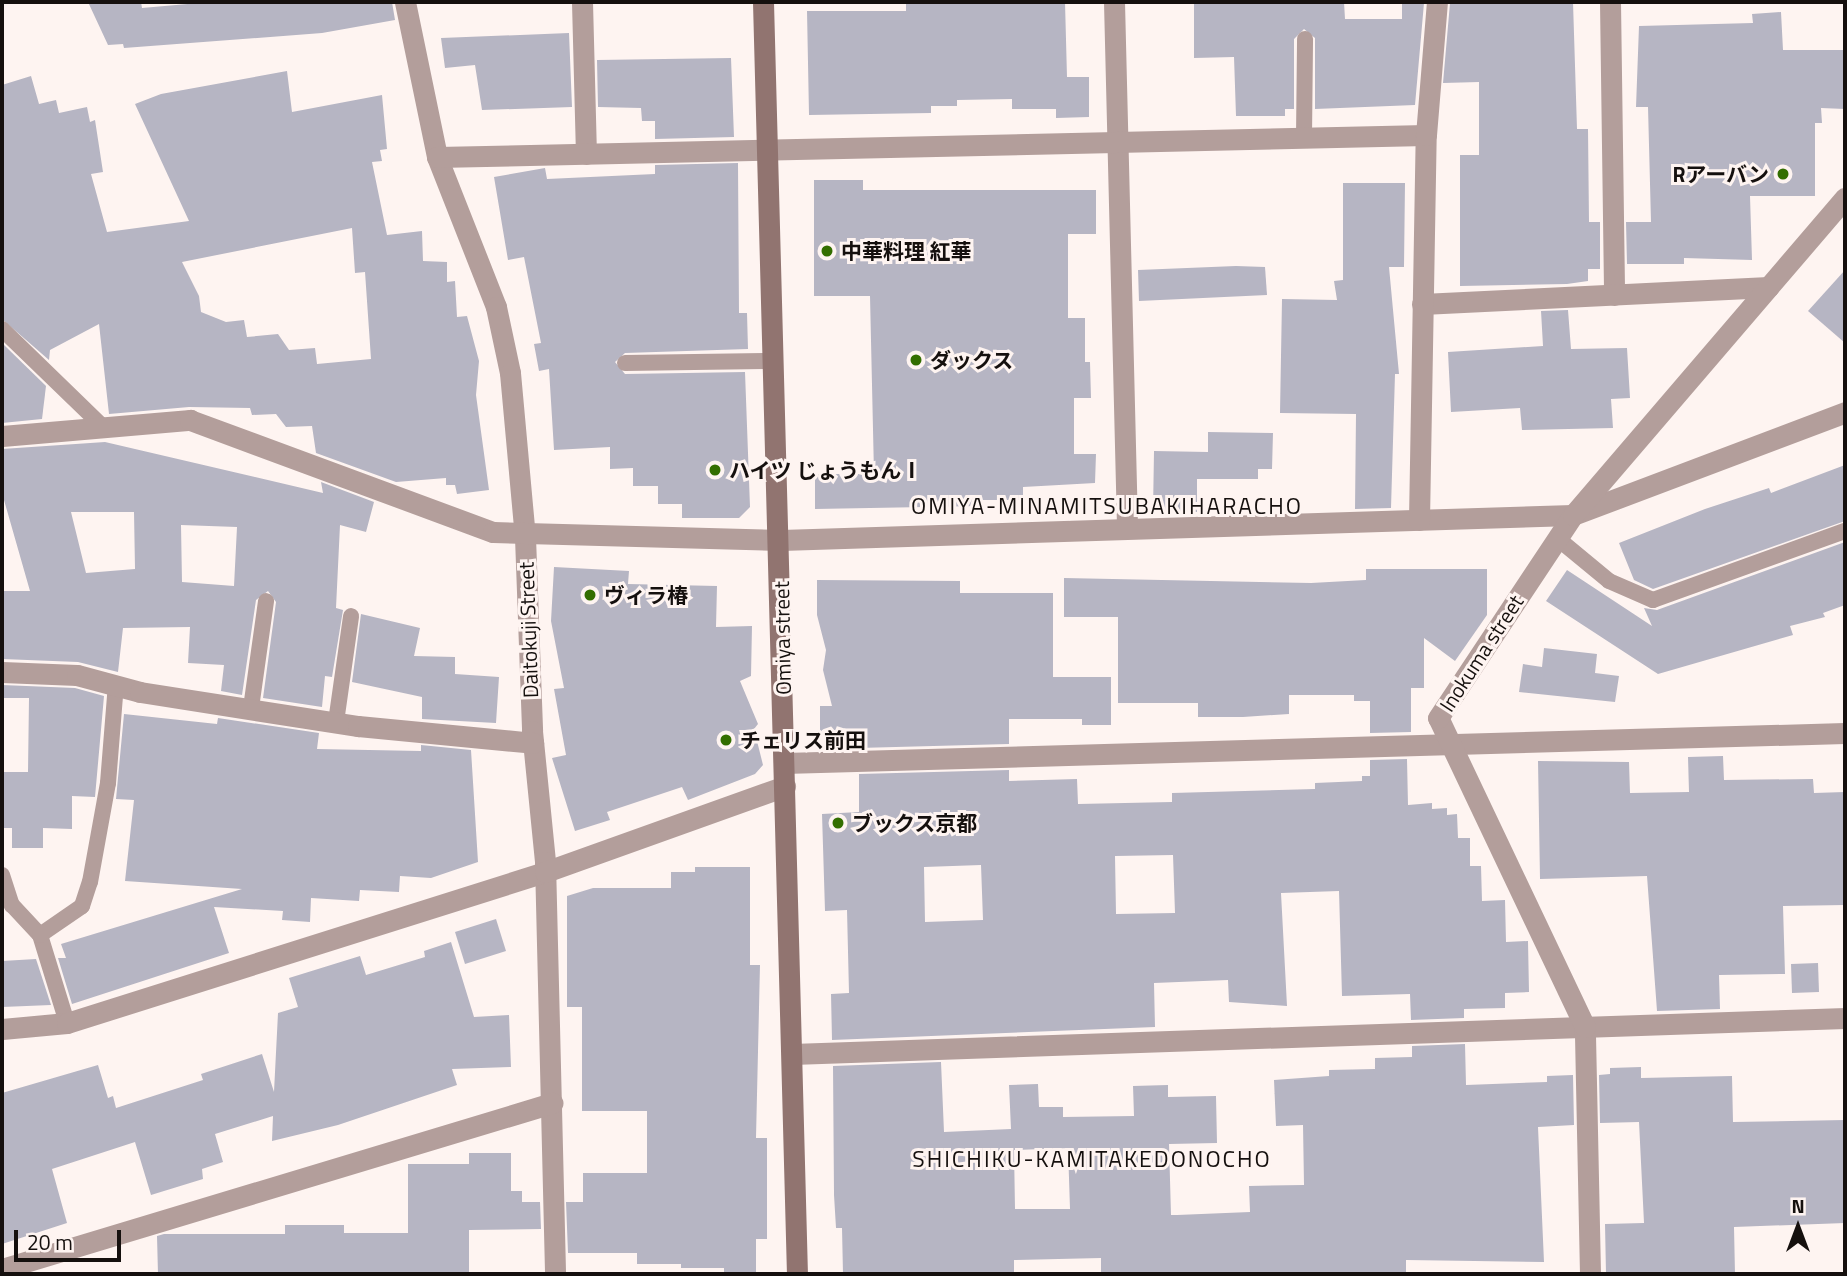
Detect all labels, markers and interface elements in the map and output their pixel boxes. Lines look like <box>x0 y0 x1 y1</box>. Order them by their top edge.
place label: Rアーバン <box>1673 161 1769 187</box>
marker: Rアーバン <box>1775 166 1791 182</box>
place label: 中華料理 紅華 <box>841 238 972 264</box>
marker: 中華料理 紅華 <box>819 243 835 259</box>
place label: ダックス <box>930 347 1014 373</box>
marker: ダックス <box>908 352 924 368</box>
place label: ハイツ じょうもんⅠ <box>729 457 923 483</box>
marker: ハイツ じょうもんⅠ <box>707 462 723 478</box>
district label: OMIYA-MINAMITSUBAKIHARACHO <box>914 492 1300 520</box>
street label: Daitokuji Street <box>513 561 543 699</box>
street label: Omiya street <box>768 581 796 695</box>
place label: ヴィラ椿 <box>604 582 688 608</box>
marker: ヴィラ椿 <box>582 587 598 603</box>
street label: Inokuma street <box>1434 590 1528 716</box>
place label: チェリス前田 <box>740 727 866 753</box>
marker: チェリス前田 <box>718 732 734 748</box>
place label: ブックス京都 <box>852 810 978 836</box>
marker: ブックス京都 <box>830 815 846 831</box>
district label: SHICHIKU-KAMITAKEDONOCHO <box>915 1145 1269 1173</box>
text: N <box>1791 1191 1805 1220</box>
north arrow <box>1763 1192 1833 1262</box>
scale bar <box>18 1216 124 1260</box>
text: 20 m <box>27 1226 73 1258</box>

